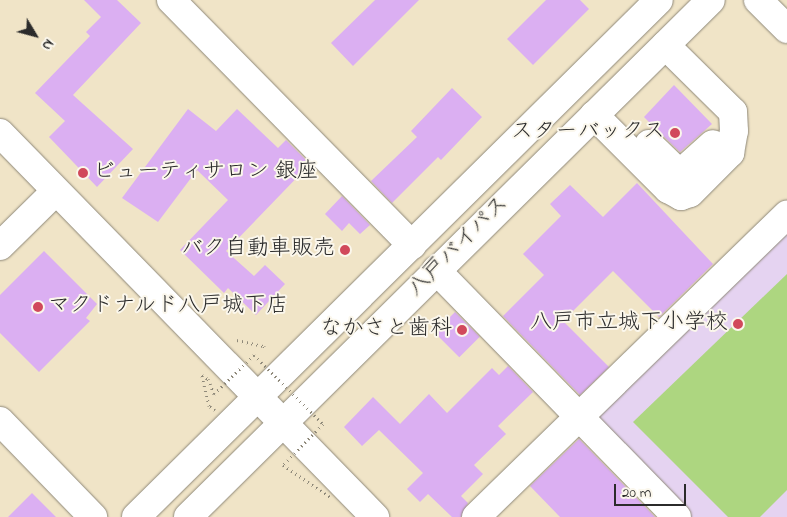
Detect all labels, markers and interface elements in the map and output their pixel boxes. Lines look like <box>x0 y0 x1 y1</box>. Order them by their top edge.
north arrow <box>10 10 60 60</box>
text: N <box>36 34 59 54</box>
place label: スターバックス <box>511 120 665 146</box>
marker: スターバックス <box>669 127 681 139</box>
place label: ビューティサロン 銀座 <box>93 160 318 186</box>
marker: ビューティサロン 銀座 <box>77 167 89 179</box>
street label: 八戸バイパス <box>403 191 515 303</box>
place label: バク自動車販売 <box>181 237 335 263</box>
marker: バク自動車販売 <box>339 244 351 256</box>
place label: マクドナルド八戸城下店 <box>48 294 290 320</box>
marker: マクドナルド八戸城下店 <box>32 301 44 313</box>
place label: 八戸市立城下小学校 <box>530 311 728 337</box>
place label: なかさと歯科 <box>320 317 452 343</box>
marker: 八戸市立城下小学校 <box>732 318 744 330</box>
marker: なかさと歯科 <box>456 324 468 336</box>
scale bar <box>617 474 690 506</box>
text: 20 m <box>622 482 651 504</box>

